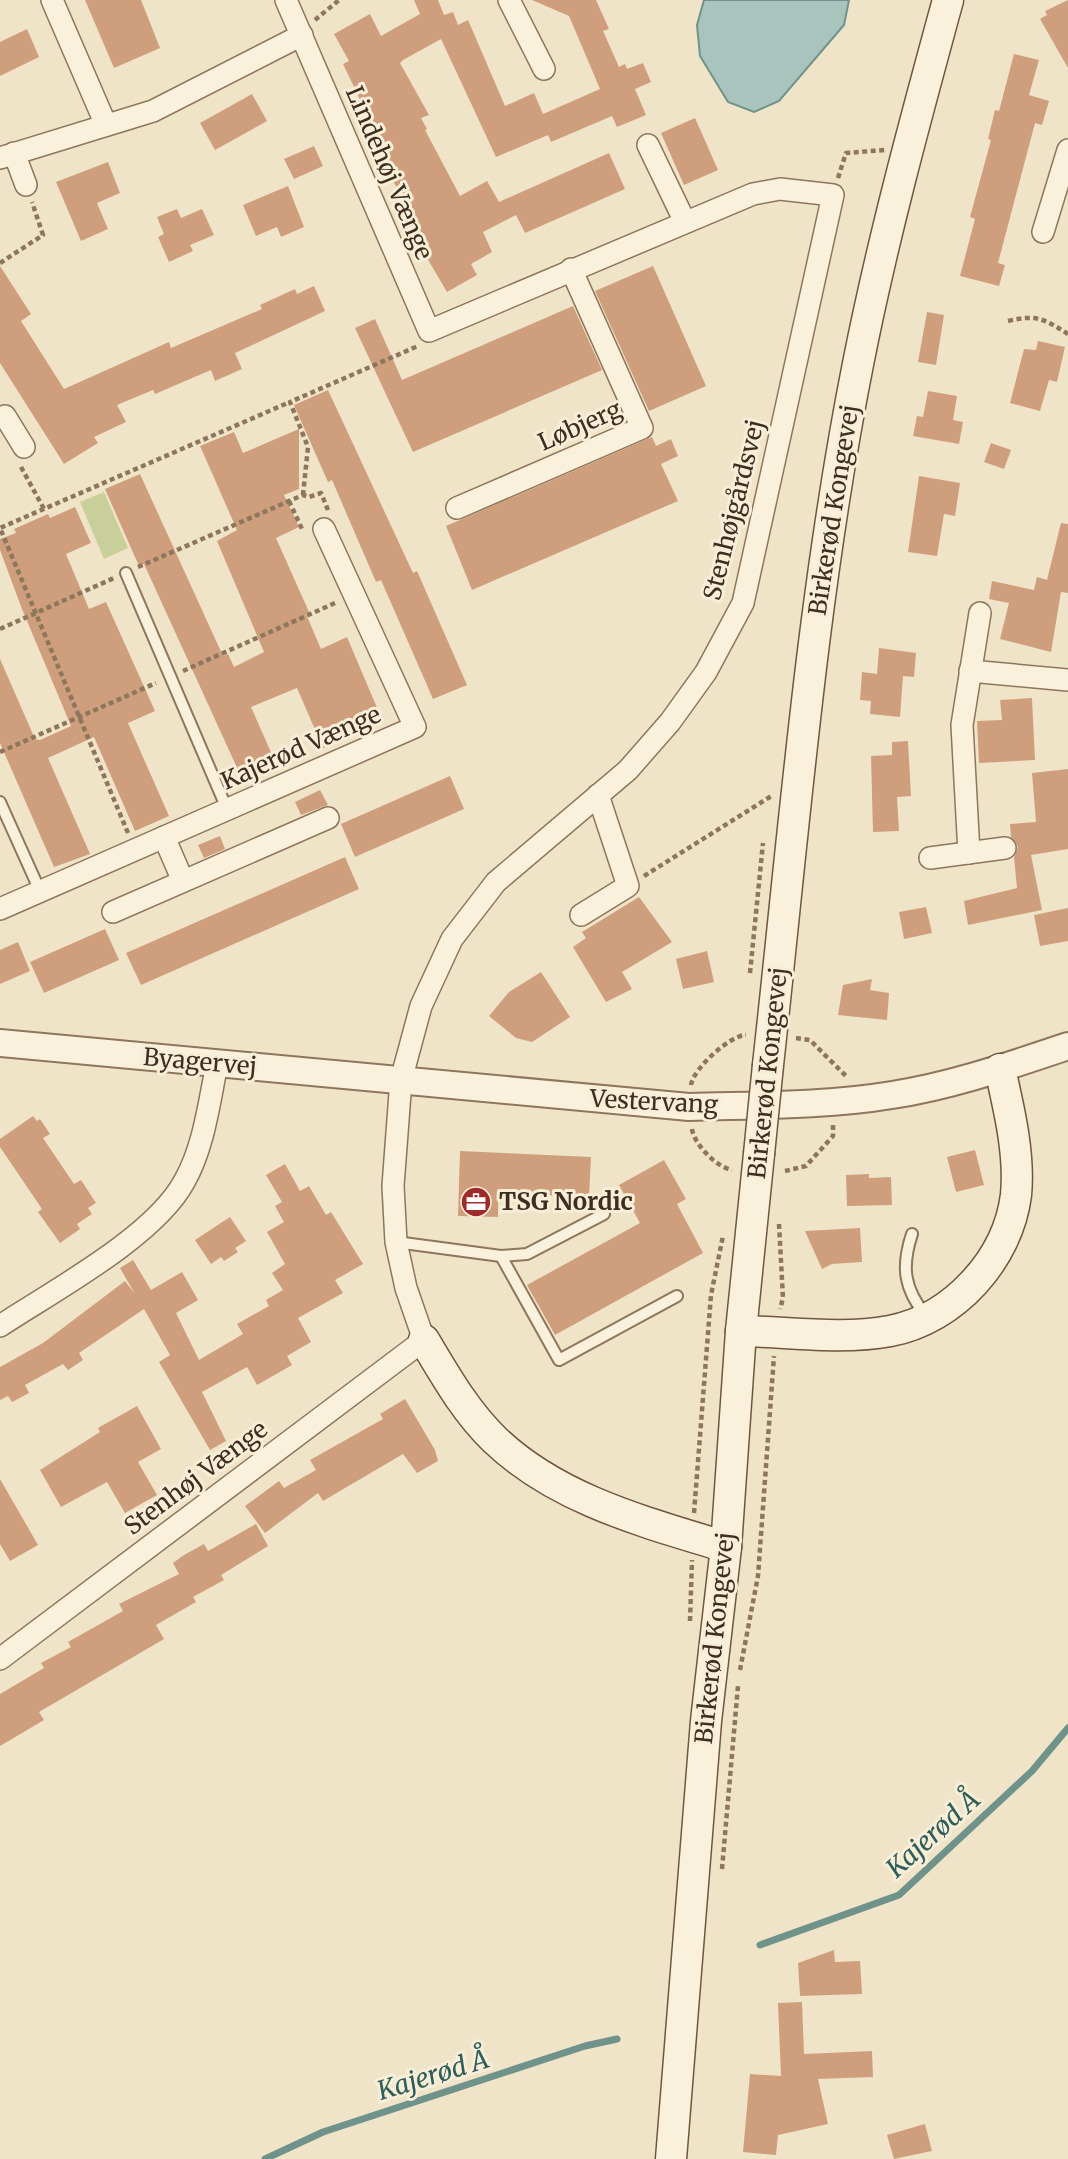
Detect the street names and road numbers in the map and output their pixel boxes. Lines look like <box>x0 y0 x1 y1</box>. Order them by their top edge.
street label: Lindehøj Vænge <box>339 81 440 264</box>
street label: Løbjerg <box>533 393 627 458</box>
street label: Birkerød Kongevej <box>802 402 865 617</box>
street label: Stenhøjgårdsvej <box>696 416 771 603</box>
street label: Kajerød Vænge <box>216 698 386 797</box>
street label: Birkerød Kongevej <box>741 965 794 1180</box>
street label: Byagervej <box>142 1041 258 1082</box>
street label: Vestervang <box>588 1083 719 1120</box>
street label: Stenhøj Vænge <box>118 1414 274 1542</box>
street label: Birkerød Kongevej <box>688 1530 741 1745</box>

